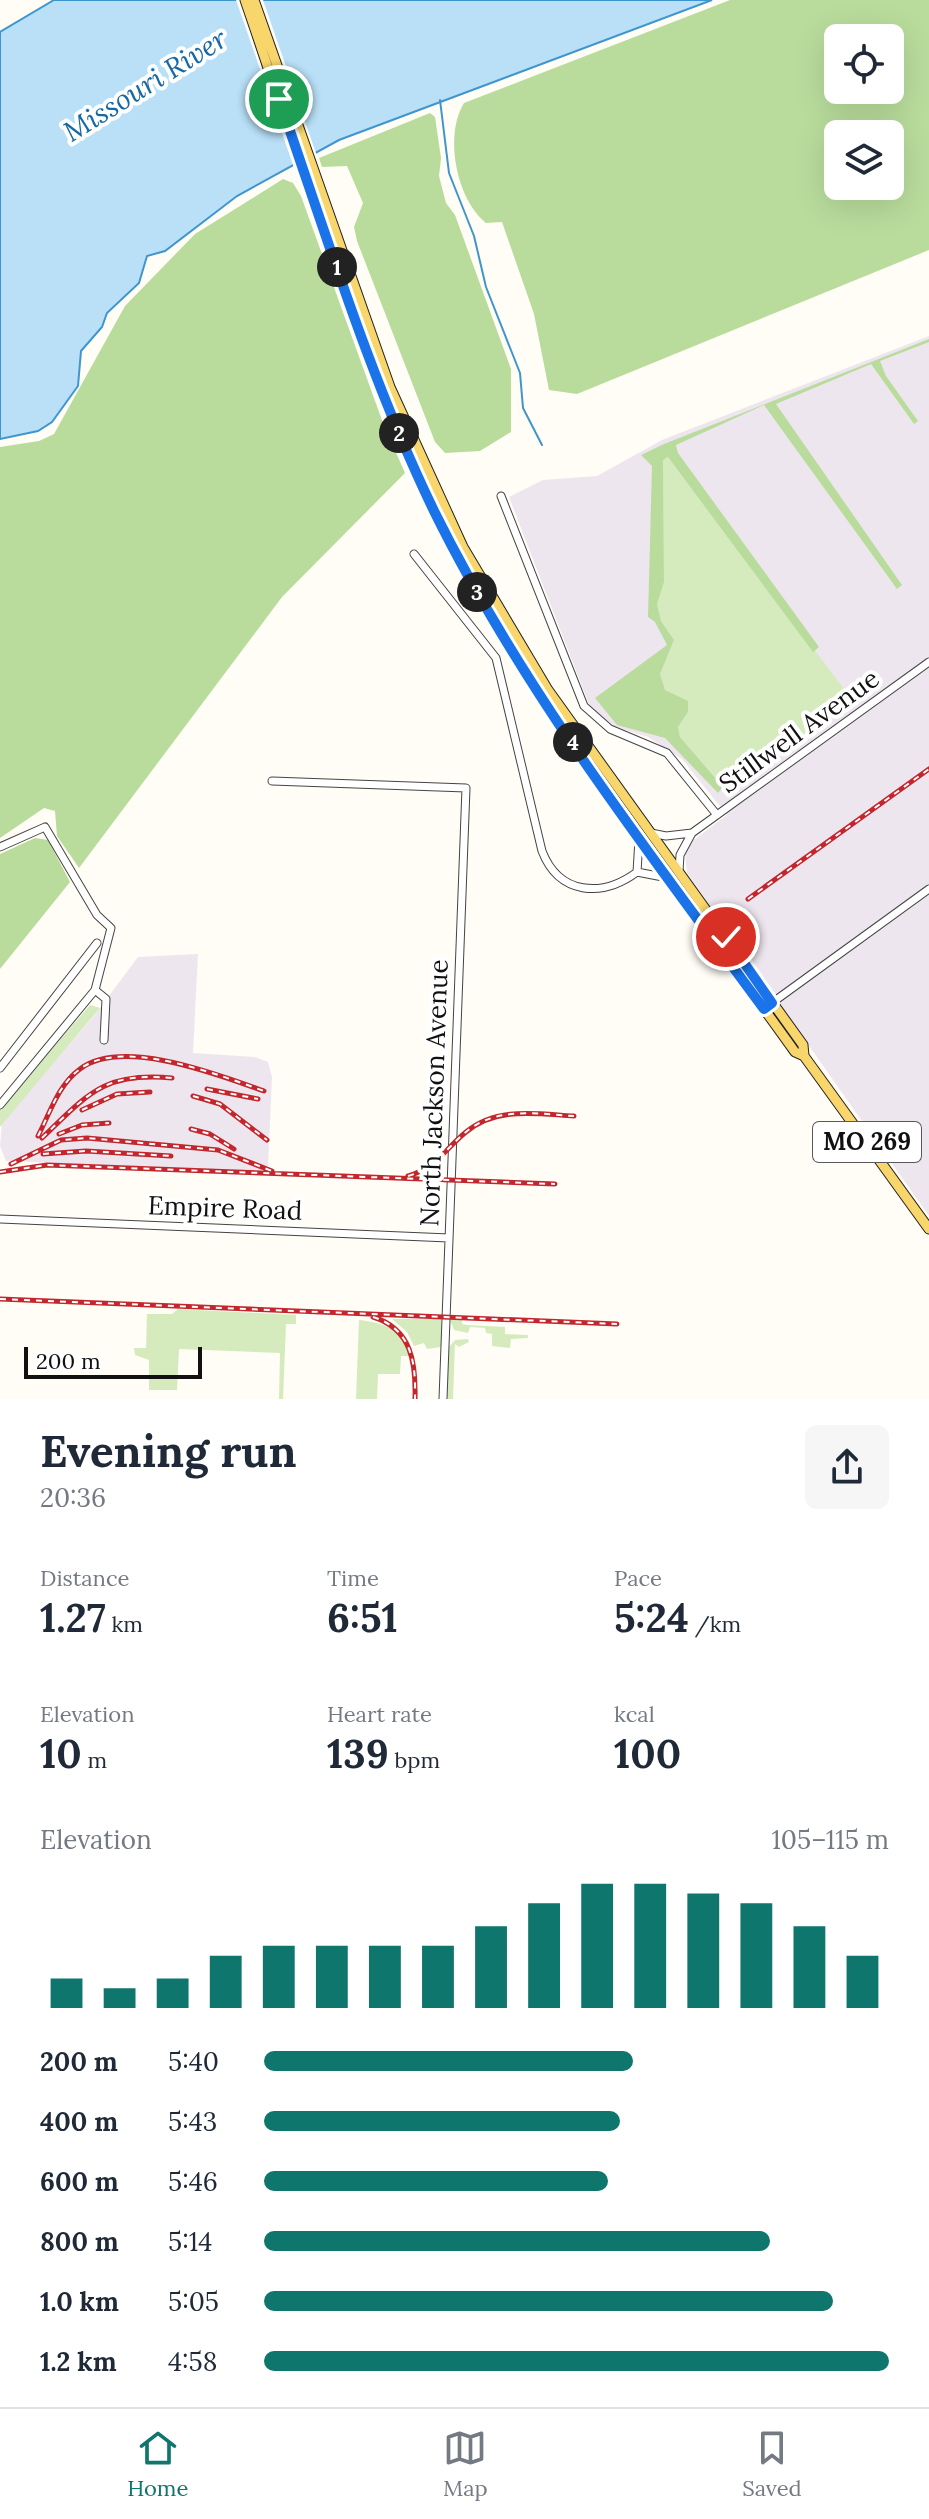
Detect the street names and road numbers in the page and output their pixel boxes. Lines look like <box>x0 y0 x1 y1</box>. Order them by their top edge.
street label: Stillwell Avenue <box>712 661 885 800</box>
street label: North Jackson Avenue <box>412 959 455 1227</box>
road number: MO 269 <box>813 1122 921 1162</box>
street label: Empire Road <box>147 1188 303 1227</box>

